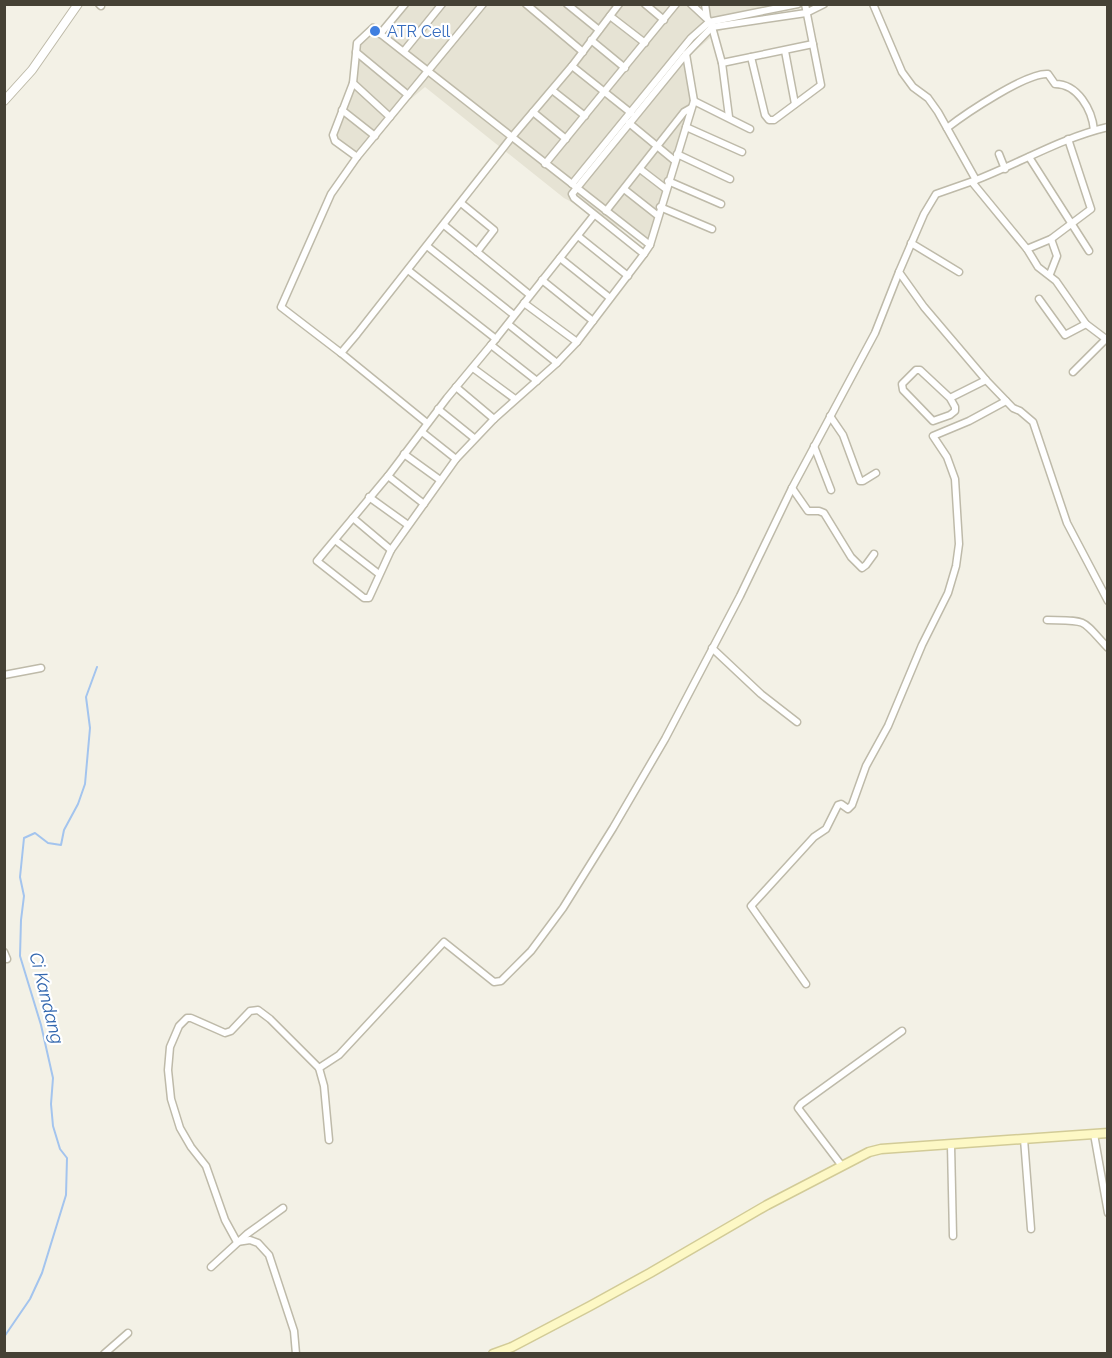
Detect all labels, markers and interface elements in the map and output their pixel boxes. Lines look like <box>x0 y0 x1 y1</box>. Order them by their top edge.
place label: ATR Cell <box>387 22 451 41</box>
marker: ATR Cell <box>368 24 382 38</box>
water label: Ci Kandang <box>25 950 69 1046</box>

